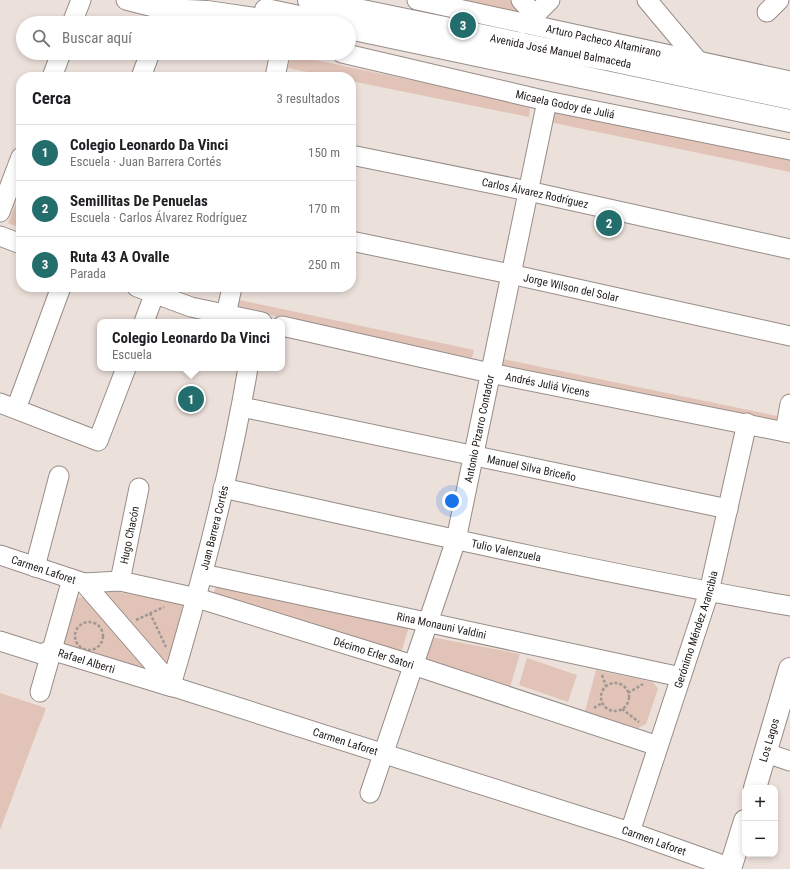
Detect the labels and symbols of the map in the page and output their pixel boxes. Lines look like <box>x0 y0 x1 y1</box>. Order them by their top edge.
pin: 3 <box>450 10 476 40</box>
street label: Arturo Pacheco Altamirano <box>545 22 663 60</box>
street label: Avenida José Manuel Balmaceda <box>489 32 633 71</box>
street label: Micaela Godoy de Juliá <box>514 88 616 121</box>
street label: Carlos Álvarez Rodríguez <box>481 176 590 211</box>
pin: 2 <box>596 208 622 238</box>
street label: Jorge Wilson del Solar <box>522 271 621 305</box>
street label: Andrés Juliá Vicens <box>504 370 591 400</box>
street label: Antonio Pizarro Contador <box>462 373 497 484</box>
pin: 1 <box>178 384 204 414</box>
street label: Manuel Silva Briceño <box>486 453 578 484</box>
street label: Juan Barrera Cortés <box>198 484 231 572</box>
your location <box>442 491 462 511</box>
street label: Hugo Chacón <box>118 505 142 565</box>
street label: Tulio Valenzuela <box>470 537 542 565</box>
street label: Carmen Laforet <box>9 553 78 587</box>
street label: Gerónimo Méndez Arancibia <box>672 570 721 690</box>
street label: Rina Monauni Valdini <box>395 610 487 642</box>
street label: Décimo Erler Satori <box>332 635 415 672</box>
street label: Rafael Alberti <box>56 647 117 676</box>
street label: Los Lagos <box>757 717 782 764</box>
street label: Carmen Laforet <box>311 726 379 758</box>
street label: Carmen Laforet <box>620 824 688 858</box>

